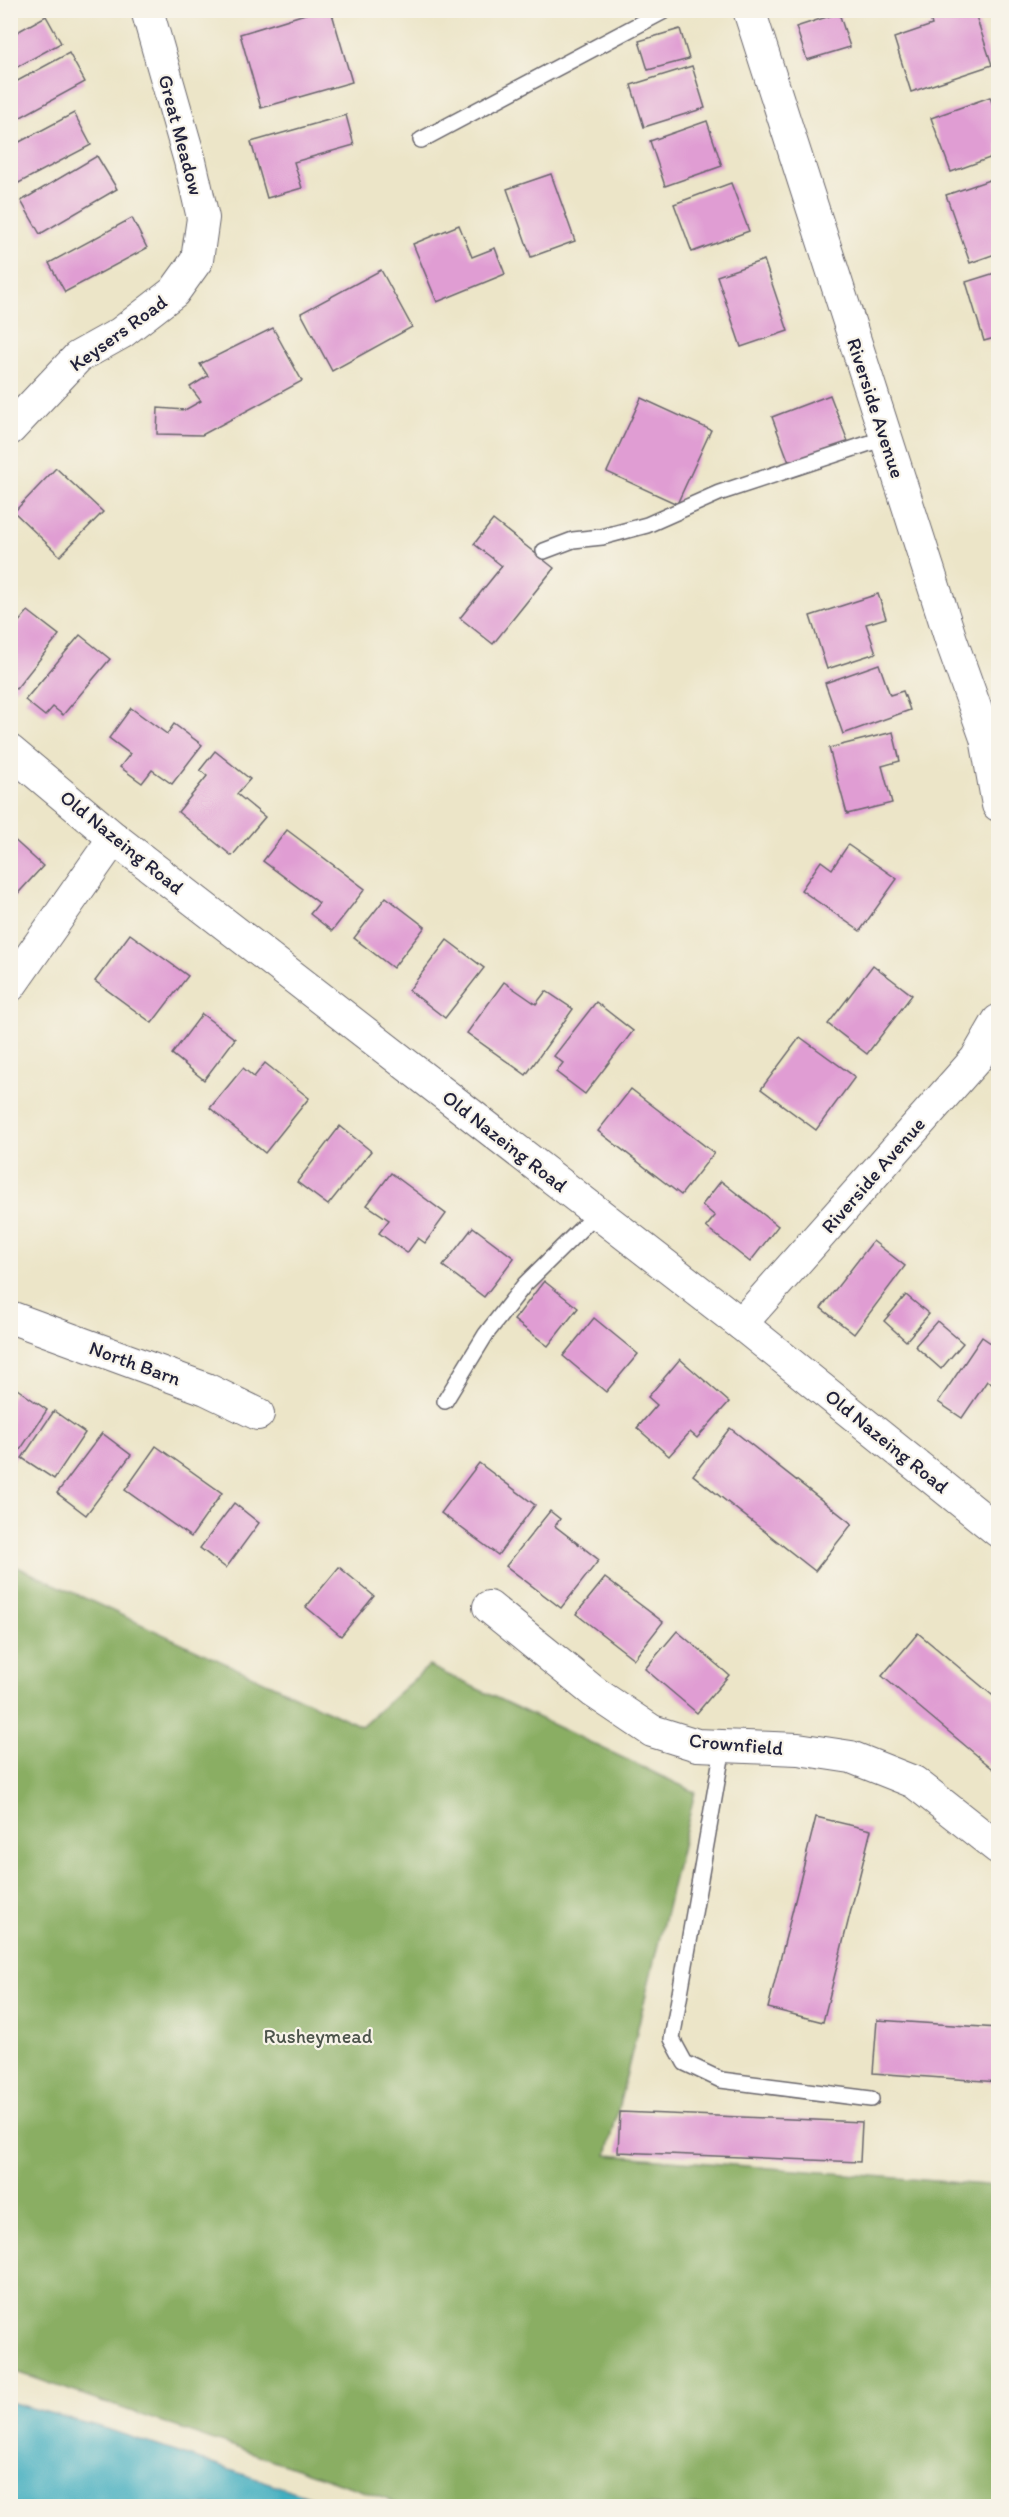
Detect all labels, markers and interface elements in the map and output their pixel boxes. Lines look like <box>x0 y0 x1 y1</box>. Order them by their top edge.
street label: Great Meadow <box>153 72 209 198</box>
street label: Keysers Road <box>65 289 172 376</box>
street label: Riverside Avenue <box>842 335 910 481</box>
street label: Old Nazeing Road <box>55 785 189 899</box>
street label: Old Nazeing Road <box>438 1085 572 1197</box>
street label: Riverside Avenue <box>816 1112 930 1238</box>
street label: North Barn <box>86 1335 184 1391</box>
street label: Old Nazeing Road <box>820 1384 954 1498</box>
street label: Crownfield <box>688 1728 784 1760</box>
park label: Rusheymead <box>264 2024 373 2048</box>

